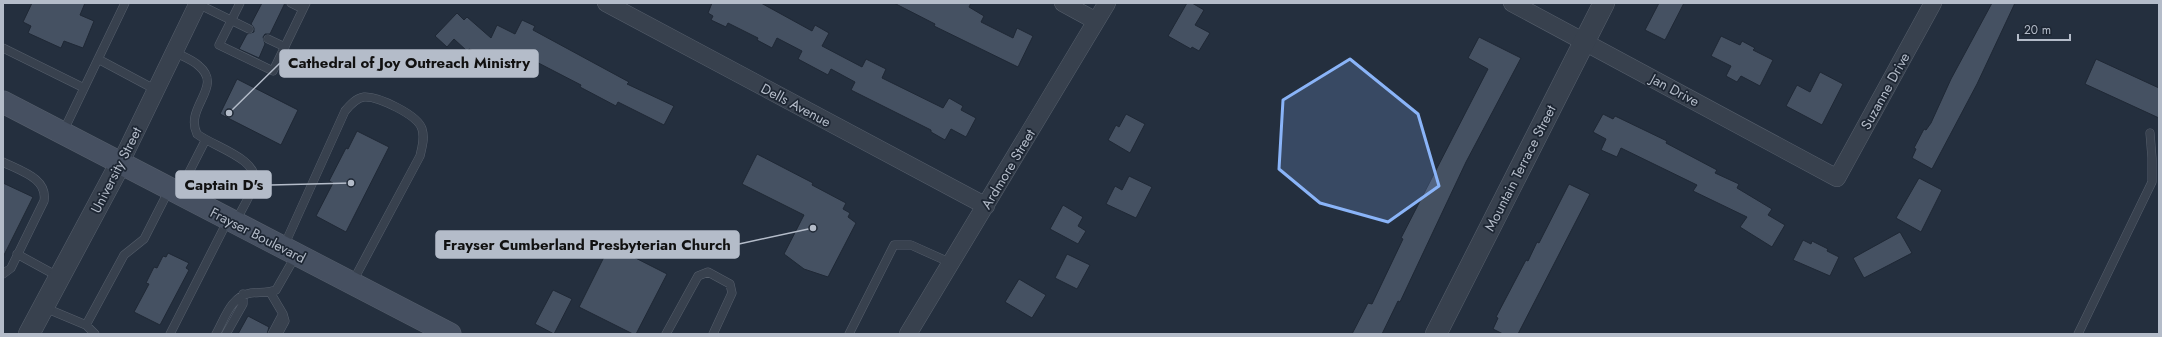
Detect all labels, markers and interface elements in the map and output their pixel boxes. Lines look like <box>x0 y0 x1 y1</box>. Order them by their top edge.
scale bar <box>2018 16 2070 42</box>
text: 20 m <box>2024 21 2051 39</box>
street label: Suzanne Drive <box>1856 49 1914 133</box>
callout: Cathedral of Joy Outreach Ministry <box>280 50 538 77</box>
text: Cathedral of Joy Outreach Ministry <box>288 52 530 74</box>
street label: Jan Drive <box>1645 68 1703 111</box>
street label: Dells Avenue <box>757 78 835 132</box>
street label: Mountain Terrace Street <box>1480 101 1561 235</box>
street label: University Street <box>86 123 147 216</box>
street label: Ardmore Street <box>976 125 1040 213</box>
callout: Captain D's <box>176 171 271 198</box>
text: Captain D's <box>185 174 264 196</box>
street label: Frayser Boulevard <box>207 202 309 268</box>
callout: Frayser Cumberland Presbyterian Church <box>436 231 739 258</box>
text: Frayser Cumberland Presbyterian Church <box>443 234 731 256</box>

